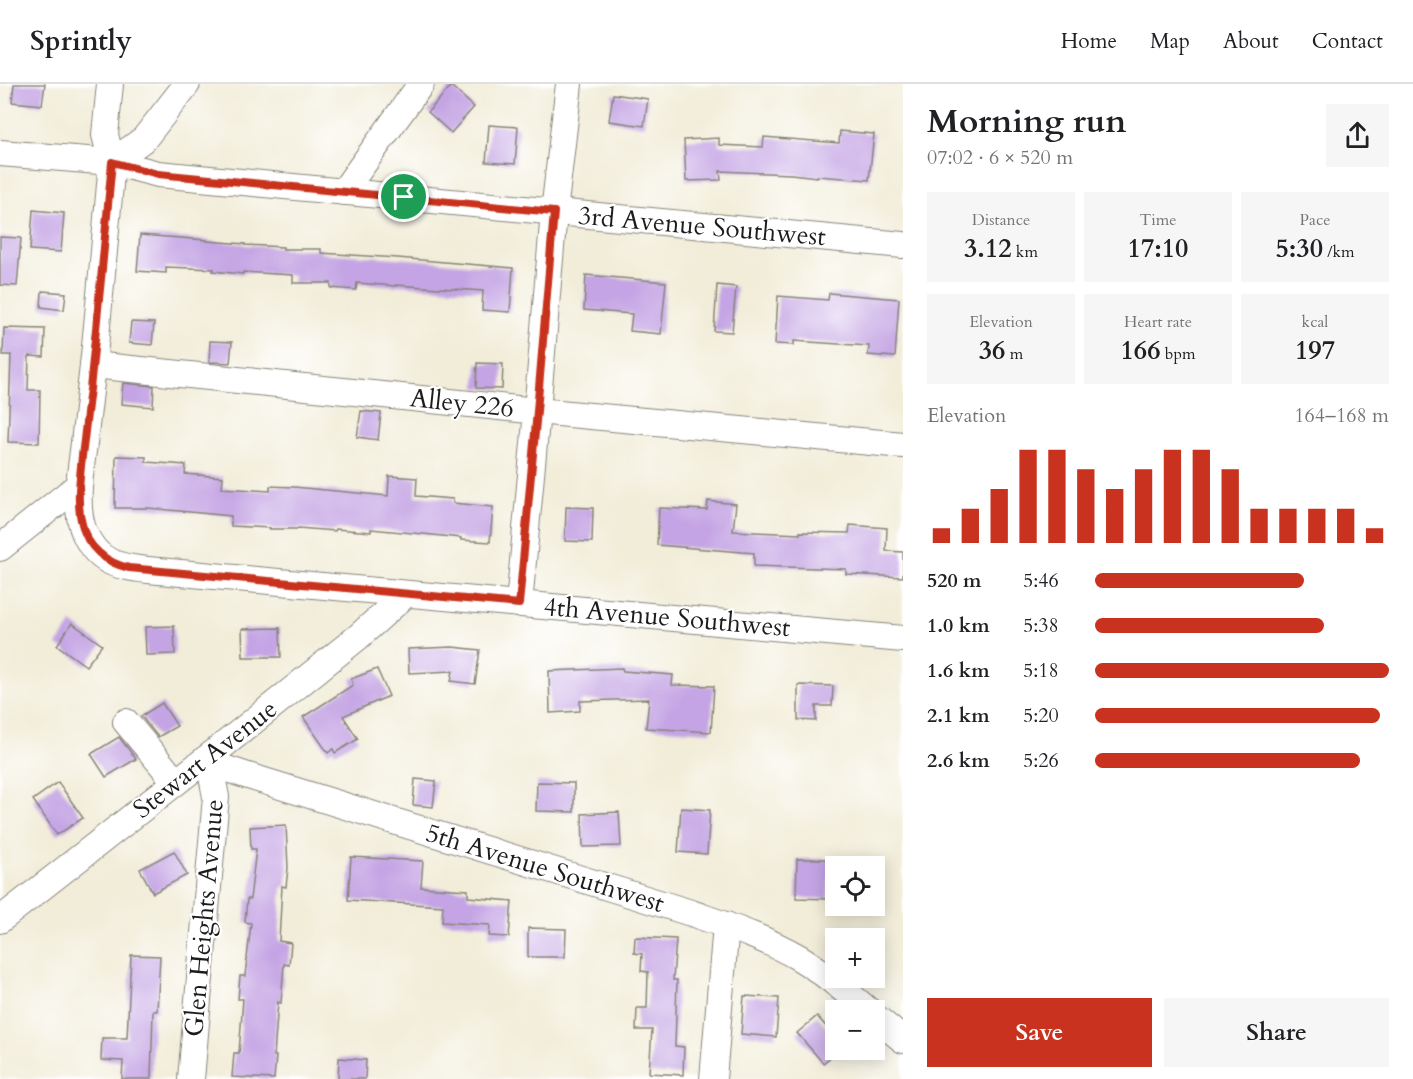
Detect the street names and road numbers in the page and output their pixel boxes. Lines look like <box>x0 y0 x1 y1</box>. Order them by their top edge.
street label: 3rd Avenue Southwest <box>577 198 827 254</box>
street label: Alley 226 <box>408 380 516 426</box>
street label: 4th Avenue Southwest <box>542 589 792 645</box>
street label: Stewart Avenue <box>126 692 284 826</box>
street label: Glen Heights Avenue <box>176 798 232 1038</box>
street label: 5th Avenue Southwest <box>422 815 668 921</box>

